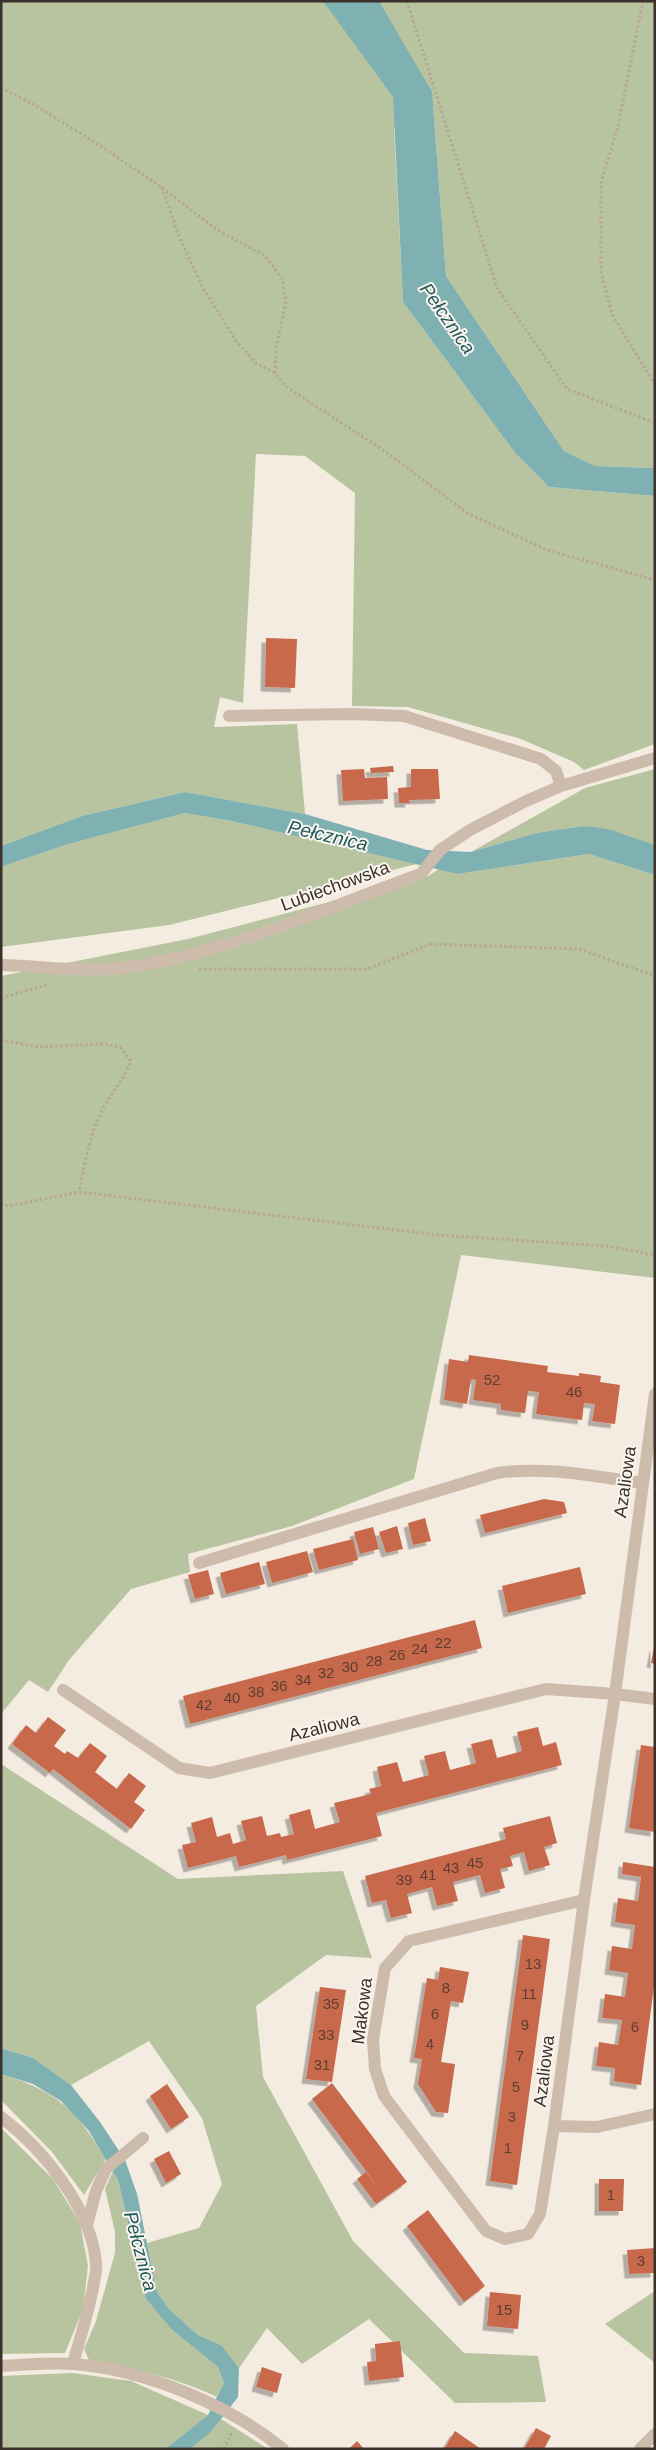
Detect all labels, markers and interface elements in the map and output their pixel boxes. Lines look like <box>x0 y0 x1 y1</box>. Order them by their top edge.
water label: Pełcznica <box>416 279 480 358</box>
water label: Pełcznica <box>286 816 370 855</box>
street label: Lubiechowska <box>278 857 393 915</box>
house number: 52 <box>484 1371 500 1388</box>
house number: 46 <box>566 1383 582 1400</box>
street label: Azaliowa <box>610 1444 640 1519</box>
house number: 22 <box>435 1634 451 1651</box>
house number: 24 <box>412 1640 428 1657</box>
house number: 26 <box>389 1646 405 1663</box>
house number: 28 <box>366 1652 382 1669</box>
house number: 30 <box>342 1658 358 1675</box>
house number: 32 <box>318 1664 334 1681</box>
house number: 34 <box>295 1671 311 1688</box>
house number: 36 <box>271 1677 287 1694</box>
house number: 38 <box>248 1683 264 1700</box>
house number: 40 <box>224 1689 240 1706</box>
house number: 42 <box>196 1696 212 1713</box>
street label: Azaliowa <box>287 1708 362 1745</box>
house number: 45 <box>467 1854 483 1871</box>
house number: 43 <box>443 1859 459 1876</box>
house number: 41 <box>420 1866 436 1883</box>
house number: 39 <box>396 1871 412 1888</box>
house number: 13 <box>525 1955 541 1972</box>
street label: Makowa <box>348 1976 376 2045</box>
house number: 8 <box>442 1979 450 1996</box>
house number: 11 <box>521 1985 537 2002</box>
house number: 35 <box>323 1995 339 2012</box>
house number: 6 <box>431 2005 439 2022</box>
house number: 9 <box>521 2016 529 2033</box>
house number: 6 <box>631 2018 639 2035</box>
house number: 33 <box>318 2026 334 2043</box>
street label: Azaliowa <box>530 2033 558 2108</box>
house number: 4 <box>426 2035 434 2052</box>
house number: 7 <box>516 2047 524 2064</box>
house number: 31 <box>314 2056 330 2073</box>
house number: 5 <box>512 2078 520 2095</box>
house number: 3 <box>508 2108 516 2125</box>
house number: 1 <box>504 2139 512 2156</box>
house number: 1 <box>607 2186 615 2203</box>
water label: Pełcznica <box>120 2209 161 2293</box>
house number: 3 <box>637 2252 645 2269</box>
house number: 15 <box>496 2301 512 2318</box>

